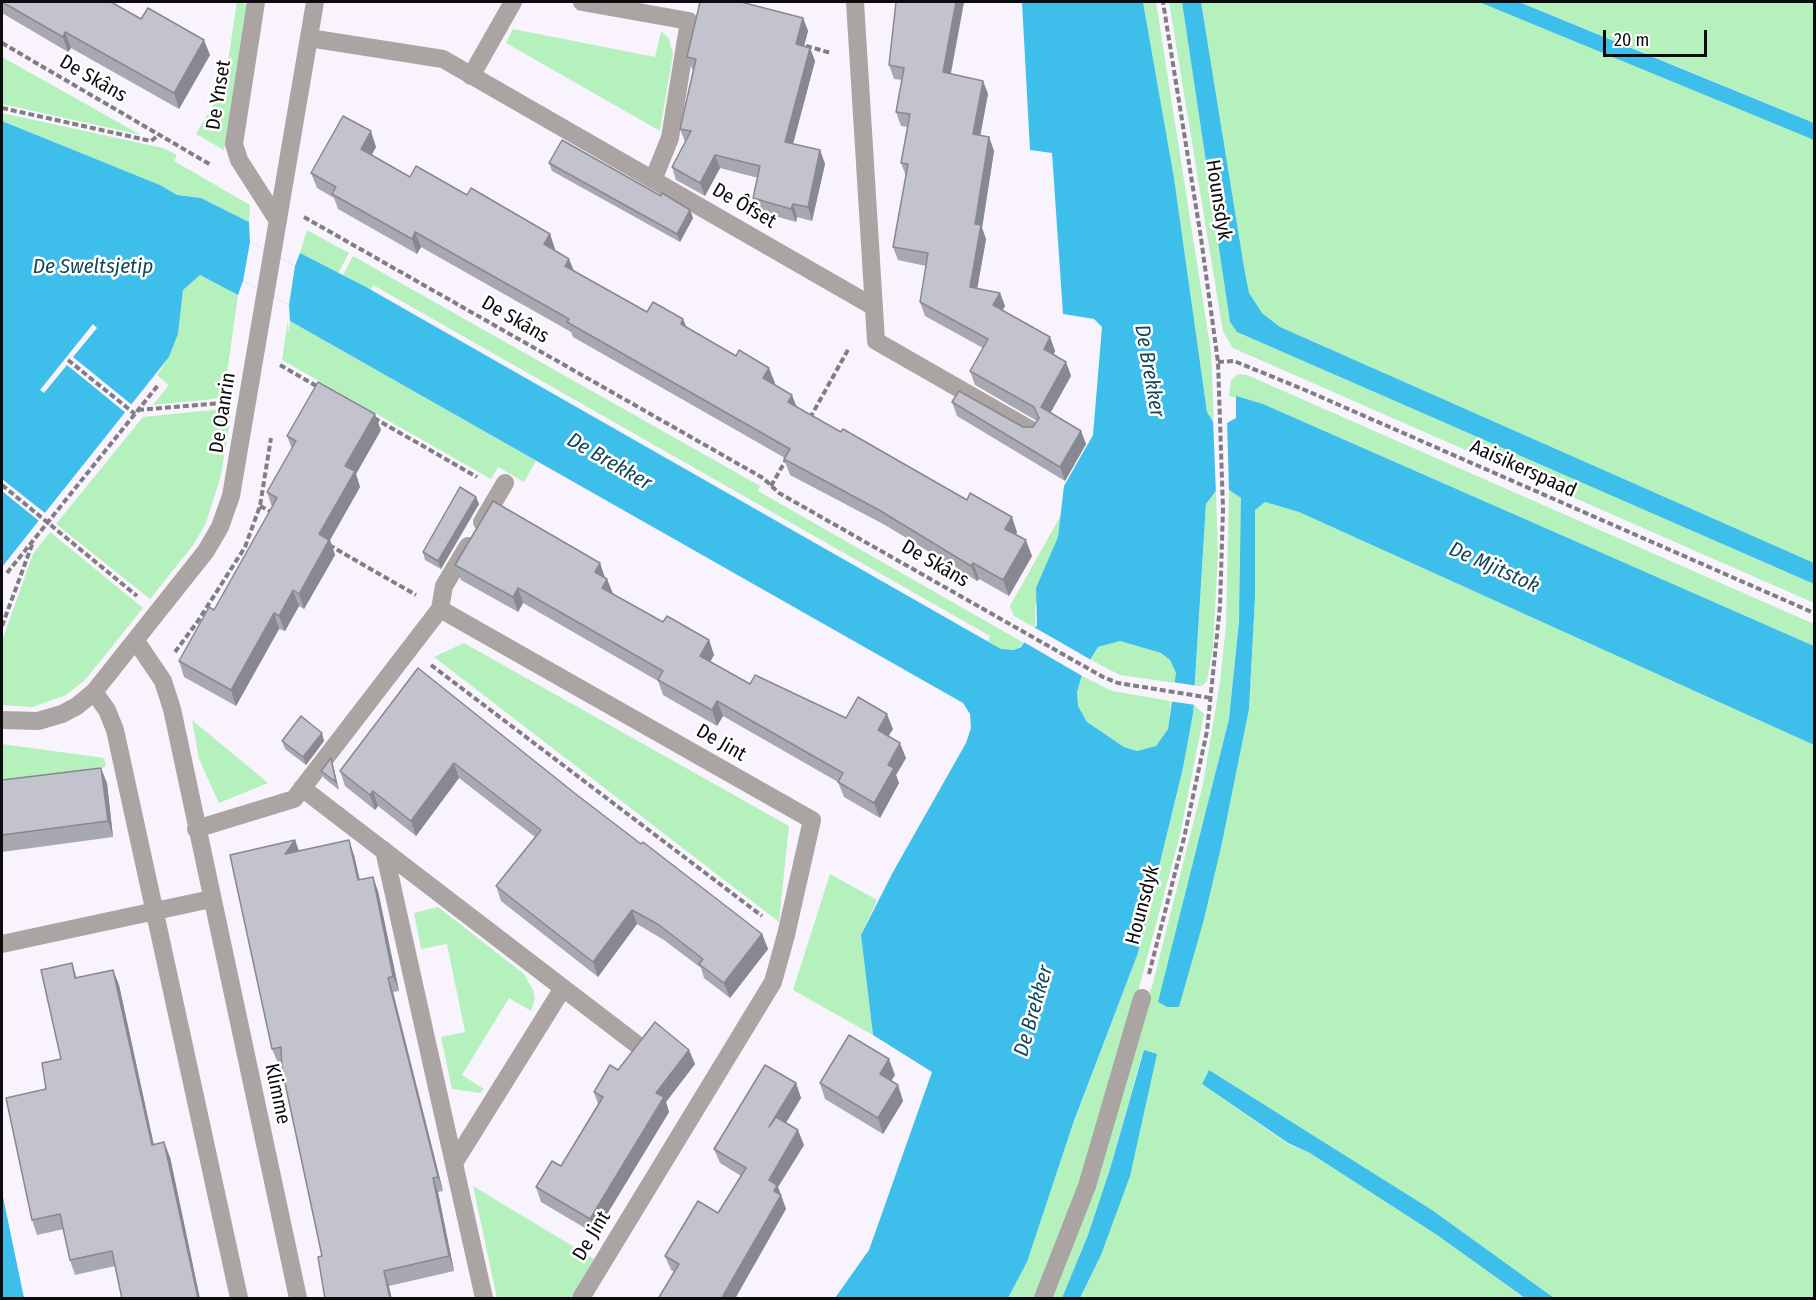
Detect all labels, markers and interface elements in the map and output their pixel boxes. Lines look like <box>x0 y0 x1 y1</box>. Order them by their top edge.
scale bar <box>1606 18 1710 56</box>
text: 20 m <box>1614 29 1649 51</box>
street label: De Skâns <box>55 50 131 108</box>
street label: De Ynset <box>202 58 236 132</box>
street label: Hounsdyk <box>1200 158 1236 242</box>
street label: De Ôfset <box>708 178 780 234</box>
water label: De Sweltsjetip <box>33 254 153 280</box>
street label: De Skâns <box>477 291 553 349</box>
water label: De Brekker <box>1128 323 1170 419</box>
street label: De Oanrin <box>205 371 241 455</box>
water label: De Brekker <box>562 428 656 496</box>
street label: Aaisikerspaad <box>1466 435 1580 503</box>
street label: De Skâns <box>897 535 973 593</box>
water label: De Mjitstok <box>1445 537 1543 599</box>
street label: De Jint <box>692 719 750 767</box>
street label: Hounsdyk <box>1121 863 1165 947</box>
water label: De Brekker <box>1009 963 1059 1059</box>
street label: Klimme <box>259 1061 295 1127</box>
street label: De Jint <box>568 1207 616 1265</box>

